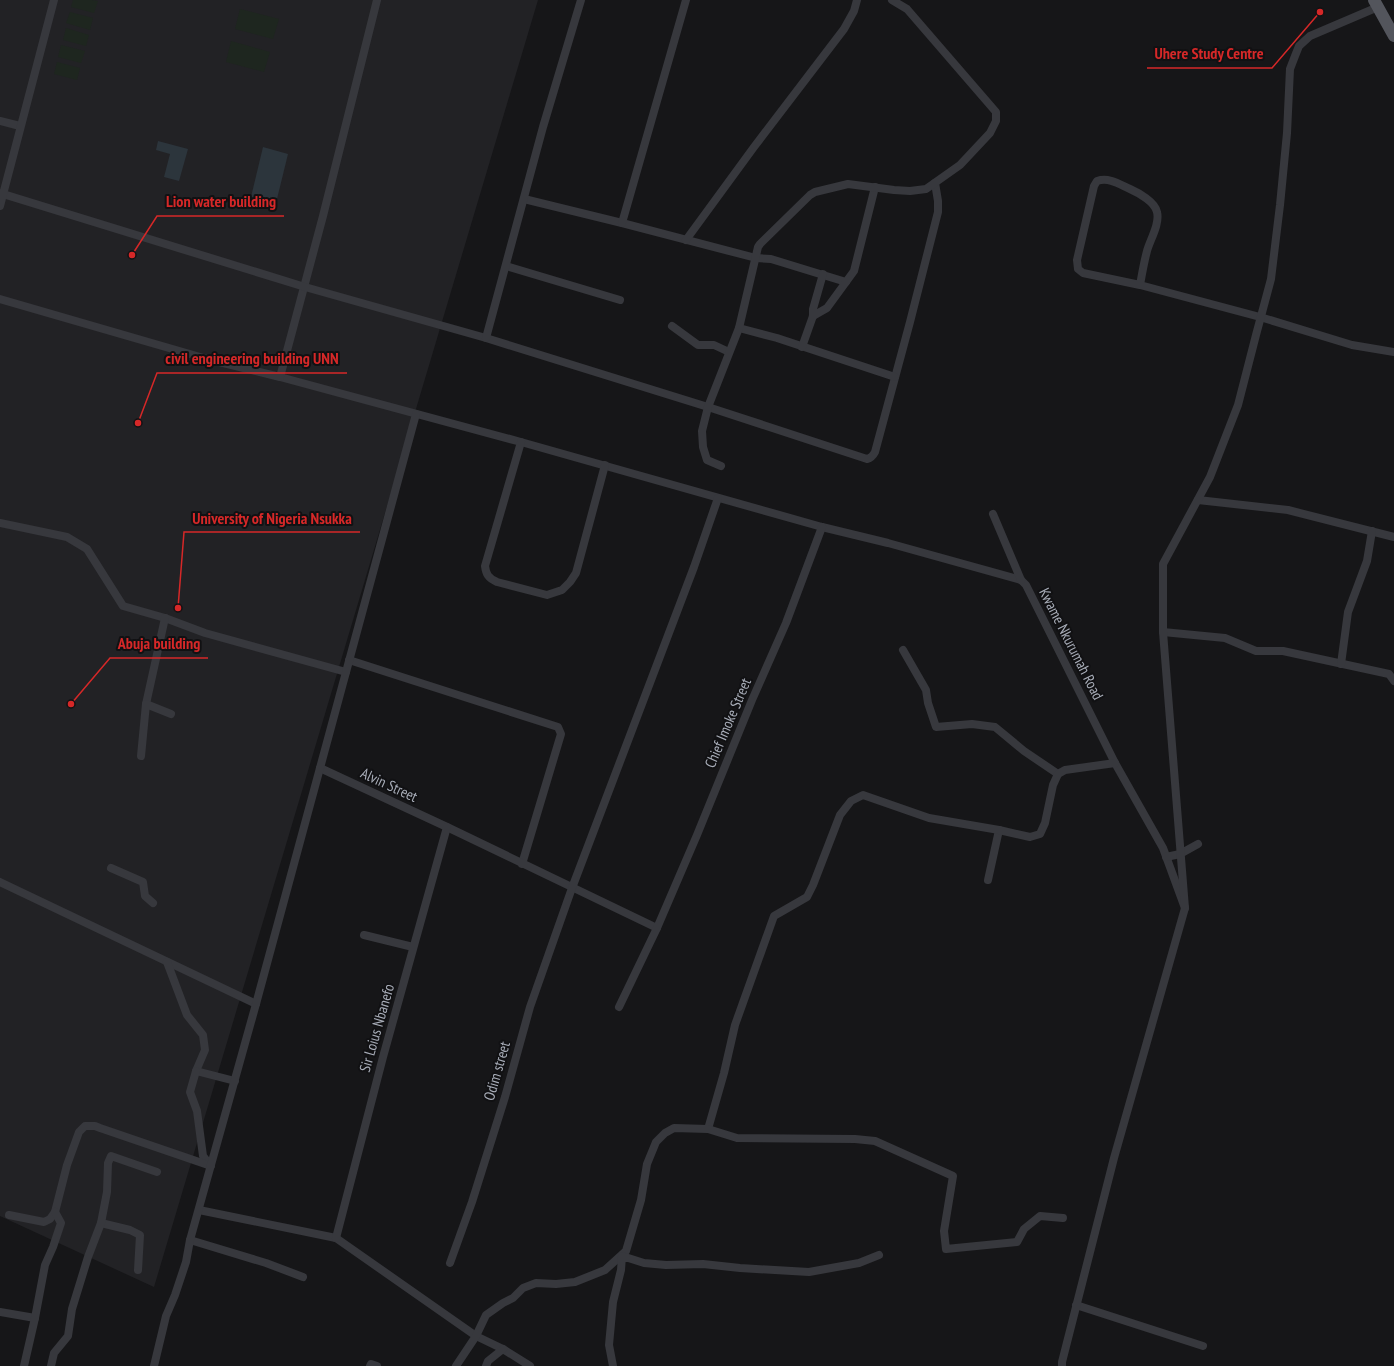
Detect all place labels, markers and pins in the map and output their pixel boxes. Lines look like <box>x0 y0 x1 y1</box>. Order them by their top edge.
callout: Uhere Study Centre <box>1147 40 1272 68</box>
callout: Lion water building <box>157 188 284 216</box>
callout: civil engineering building UNN <box>157 345 347 373</box>
callout: University of Nigeria Nsukka <box>184 504 360 532</box>
callout: Abuja building <box>110 630 208 658</box>

